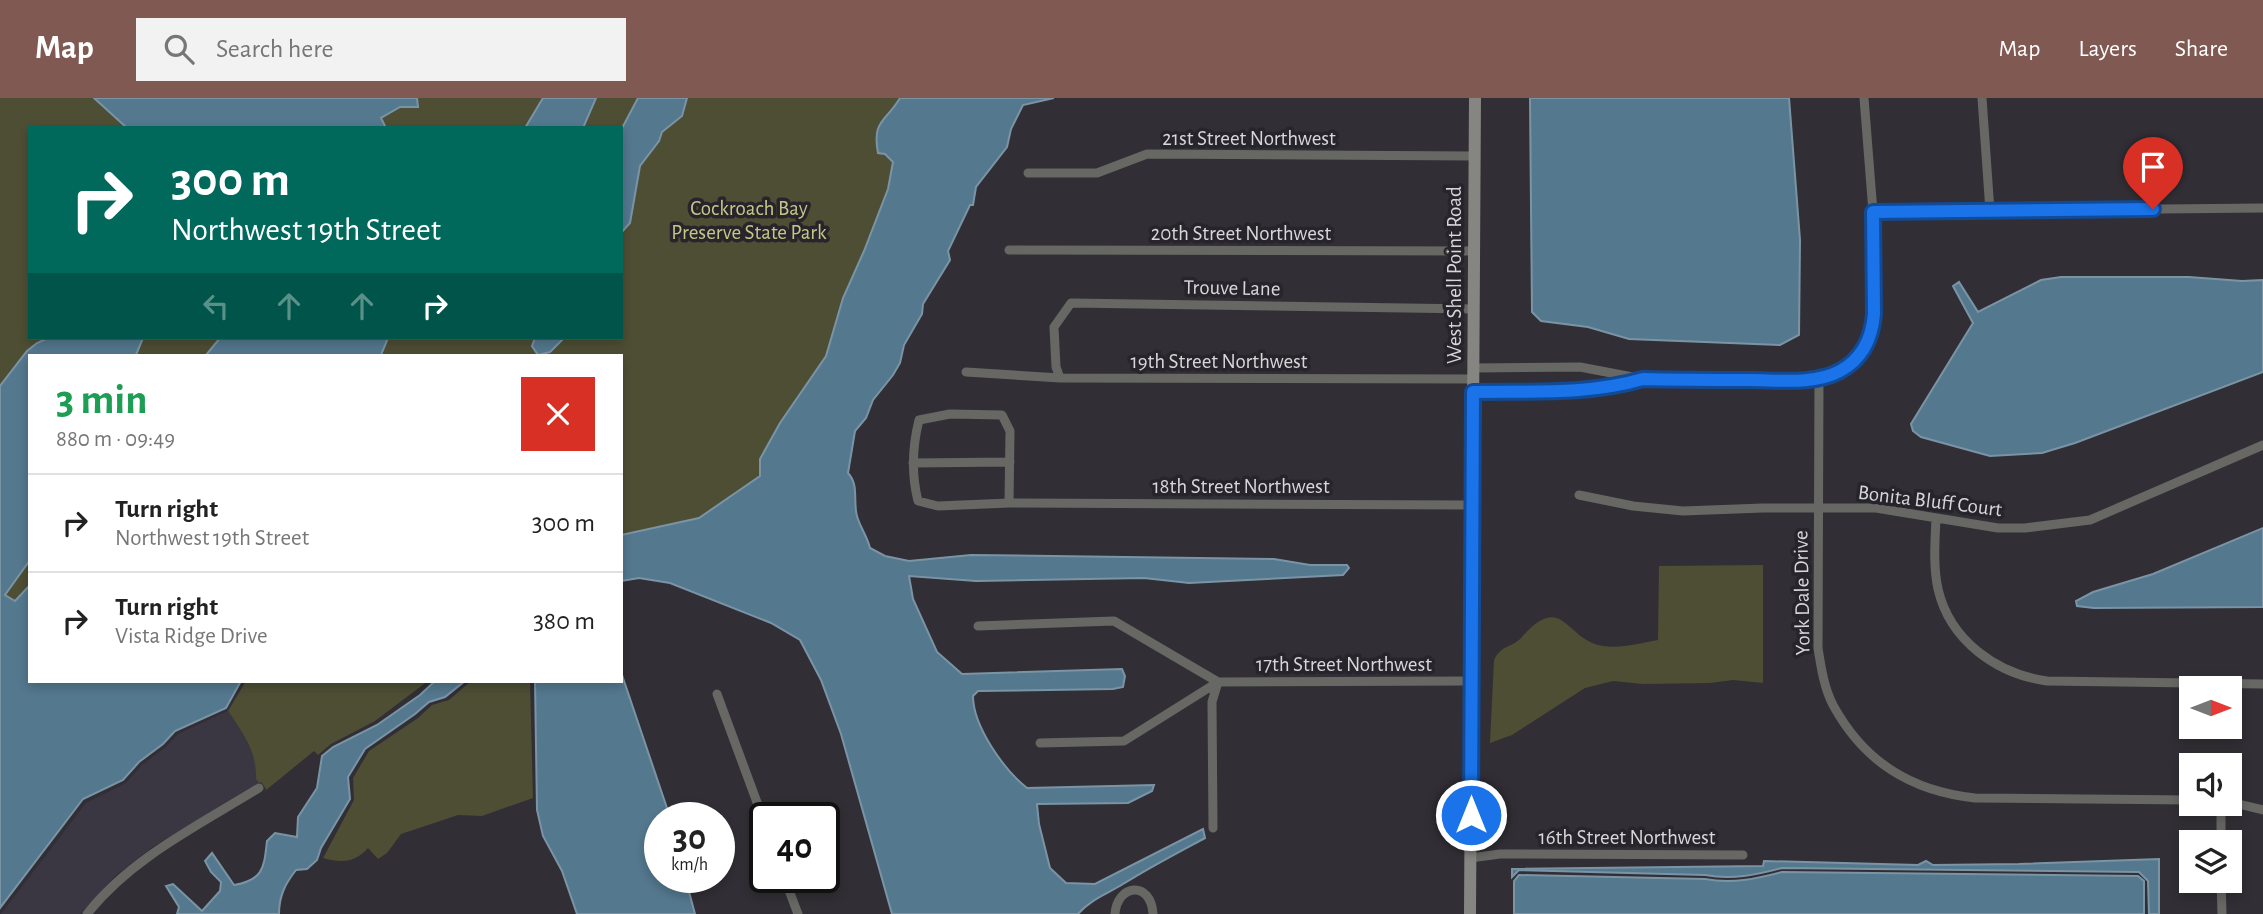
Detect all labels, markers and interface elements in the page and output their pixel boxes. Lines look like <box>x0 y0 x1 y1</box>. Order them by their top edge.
search box <box>136 18 626 81</box>
icon: search <box>160 30 198 68</box>
text: Map <box>35 32 94 65</box>
text: Search here <box>216 36 334 62</box>
text: Map <box>1998 37 2040 61</box>
text: Layers <box>2078 37 2137 61</box>
text: Share <box>2175 37 2228 61</box>
street label: 21st Street Northwest <box>1162 128 1336 149</box>
pin <box>2123 137 2183 209</box>
icon: arrive <box>2134 148 2172 186</box>
icon: right <box>56 154 147 245</box>
text: 300 m <box>171 156 290 205</box>
street label: West Shell Point Road <box>1444 186 1465 364</box>
park label: Cockroach Bay Preserve State Park <box>671 198 827 243</box>
text: Northwest 19th Street <box>171 214 441 246</box>
street label: 20th Street Northwest <box>1151 223 1332 244</box>
street label: Trouve Lane <box>1183 277 1281 299</box>
icon: left <box>197 287 235 325</box>
icon: ahead <box>270 287 308 325</box>
icon: ahead <box>343 287 381 325</box>
icon: right <box>416 287 454 325</box>
street label: 19th Street Northwest <box>1130 351 1308 372</box>
button: close <box>521 377 595 451</box>
text: 3 min <box>56 379 148 421</box>
text: 880 m · 09:49 <box>56 428 175 451</box>
street label: 18th Street Northwest <box>1152 476 1330 497</box>
street label: Bonita Bluff Court <box>1857 482 2003 520</box>
text: Turn right <box>115 496 218 522</box>
icon: right <box>56 504 94 542</box>
text: 300 m <box>532 510 595 536</box>
text: Northwest 19th Street <box>115 527 309 550</box>
street label: York Dale Drive <box>1790 530 1814 656</box>
text: Turn right <box>115 594 218 620</box>
icon: right <box>56 602 94 640</box>
text: 380 m <box>533 608 595 634</box>
text: Vista Ridge Drive <box>115 625 268 648</box>
street label: 17th Street Northwest <box>1256 654 1432 675</box>
north arrow <box>2179 676 2242 738</box>
map controls <box>2179 676 2242 893</box>
button: sound <box>2179 753 2242 816</box>
position arrow <box>1434 778 1508 852</box>
speed limit sign: 40 <box>749 802 840 893</box>
text: 30 <box>673 821 706 856</box>
street label: 16th Street Northwest <box>1538 827 1716 848</box>
button: layers <box>2179 830 2242 893</box>
text: km/h <box>671 856 708 874</box>

